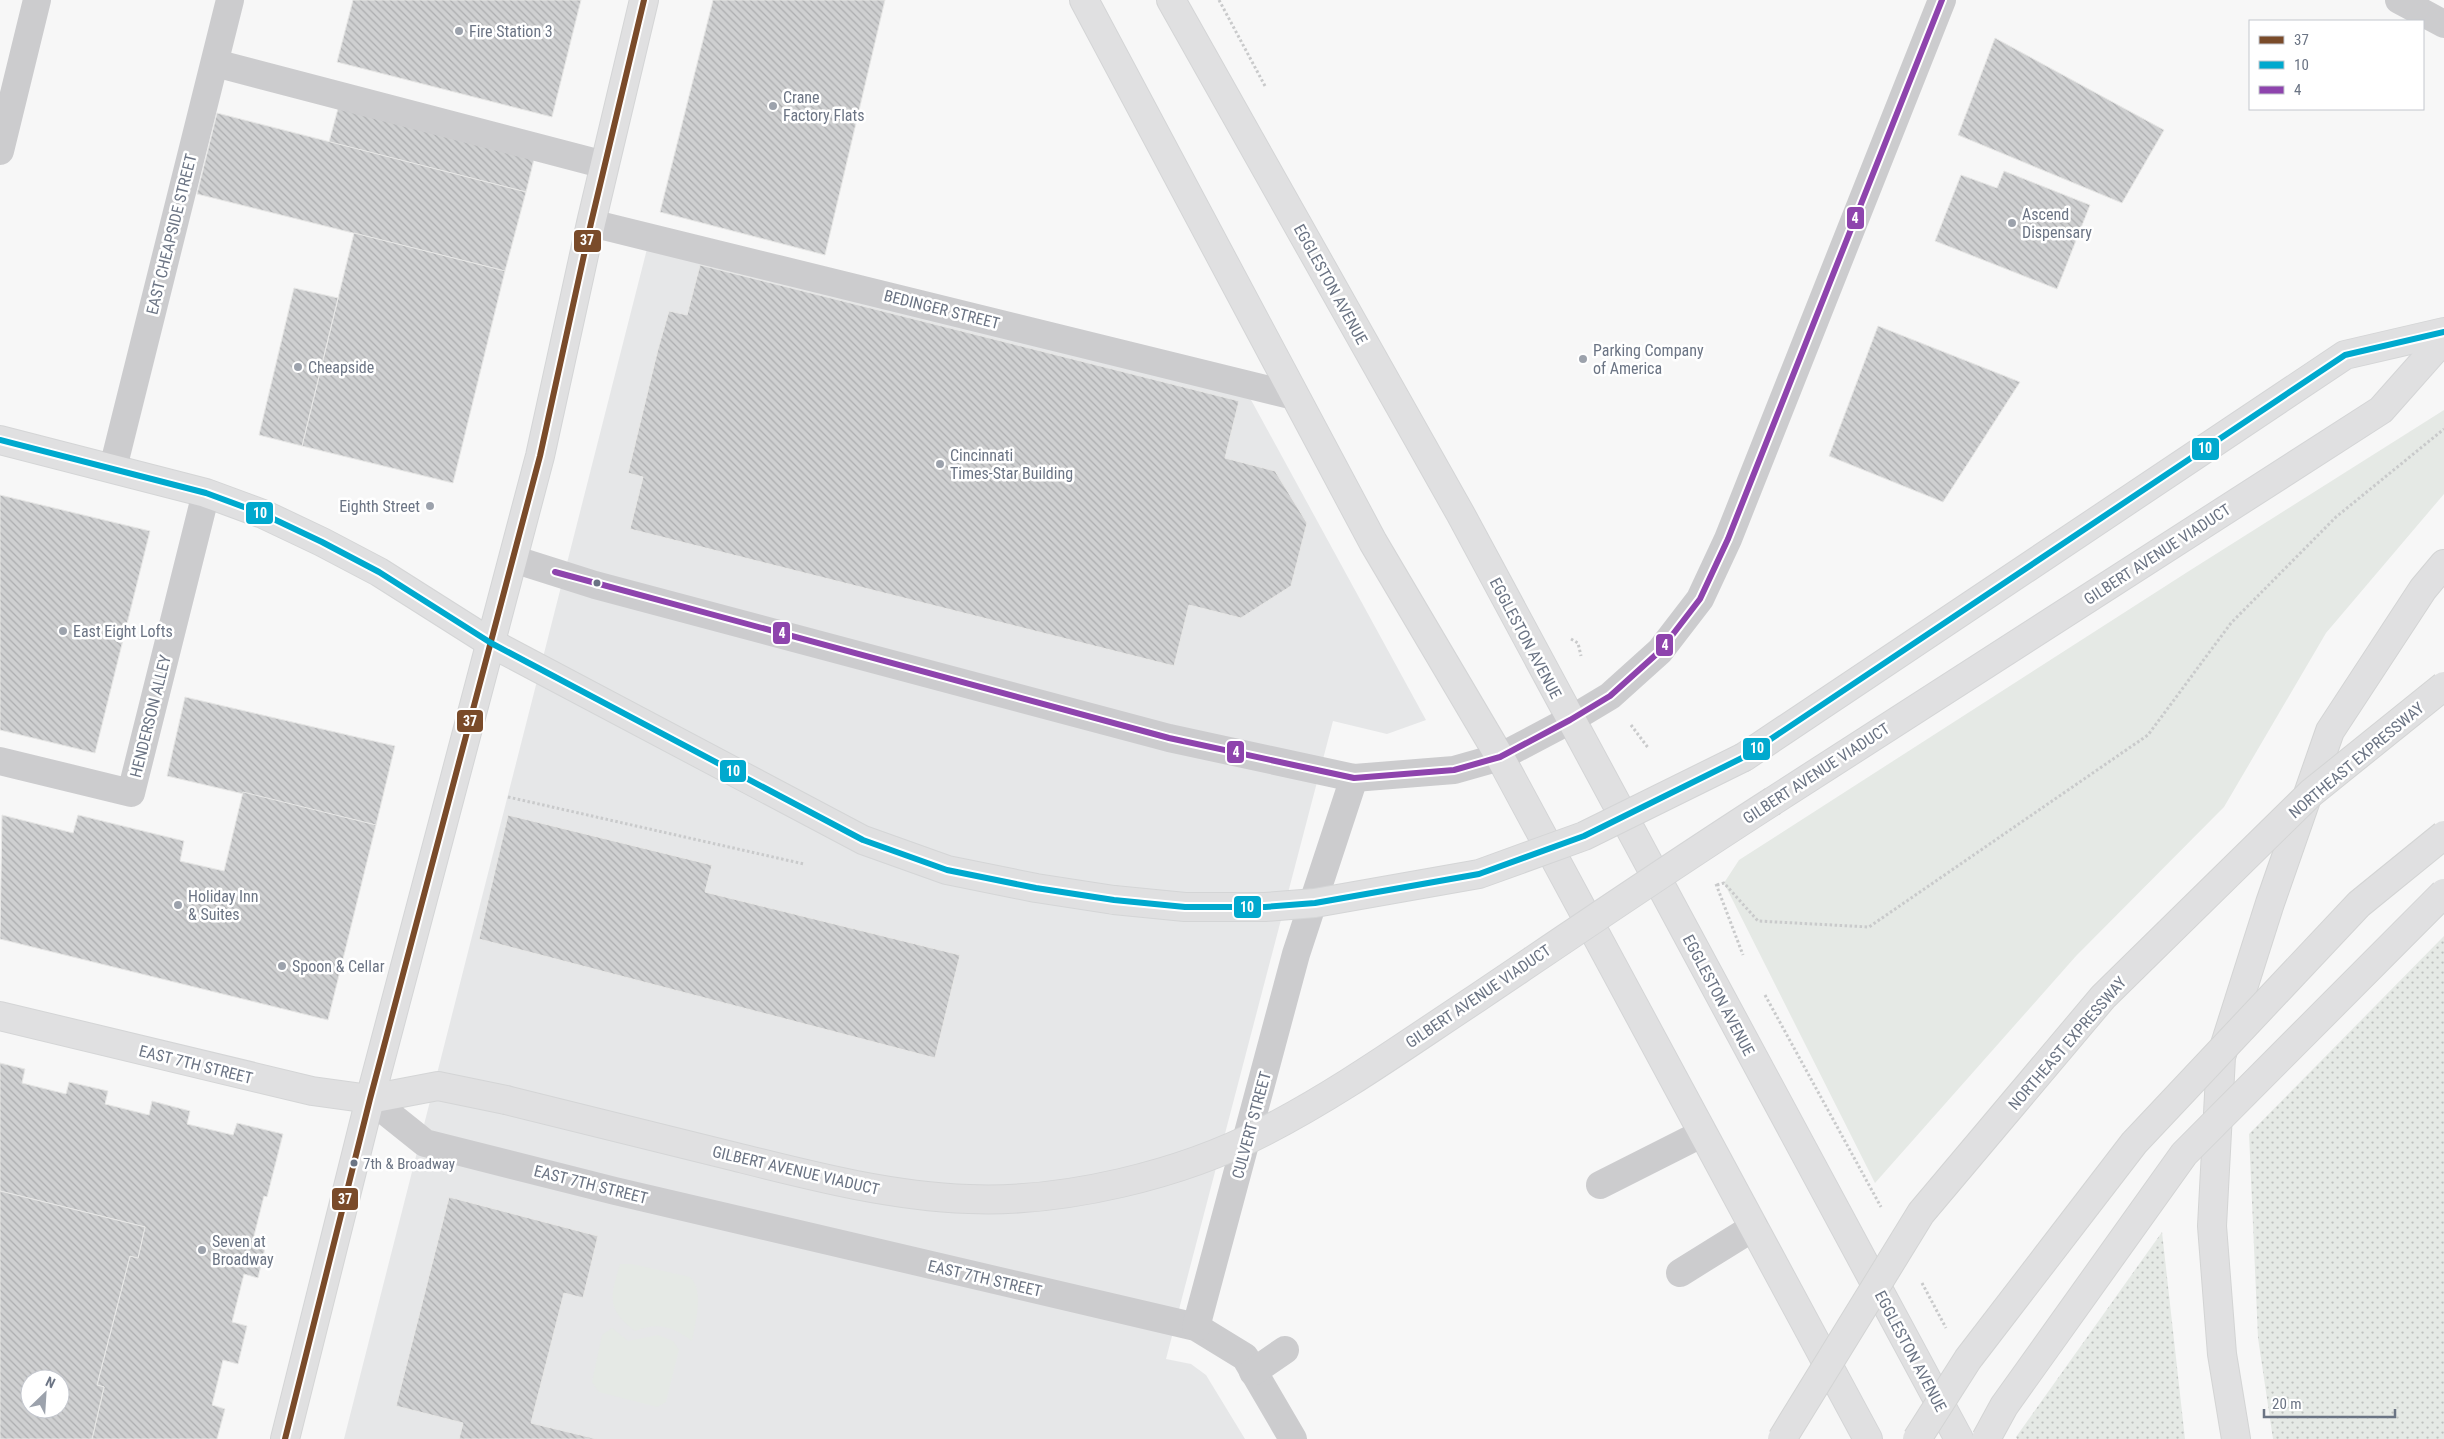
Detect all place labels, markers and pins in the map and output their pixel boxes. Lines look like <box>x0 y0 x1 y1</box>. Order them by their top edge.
place label: Fire Station 3 <box>469 22 553 41</box>
marker: Fire Station 3 <box>453 25 465 37</box>
place label: Crane Factory Flats <box>783 88 865 125</box>
marker: Crane Factory Flats <box>767 100 779 112</box>
place label: Ascend Dispensary <box>2022 205 2092 242</box>
marker: Ascend Dispensary <box>2006 217 2018 229</box>
place label: Parking Company of America <box>1593 341 1704 378</box>
marker: Parking Company of America <box>1577 353 1589 365</box>
place label: Cheapside <box>308 358 374 377</box>
marker: Cheapside <box>292 361 304 373</box>
place label: Cincinnati Times-Star Building <box>950 446 1073 483</box>
marker: Cincinnati Times-Star Building <box>934 458 946 470</box>
place label: Eighth Street <box>339 497 420 516</box>
marker: Eighth Street <box>424 500 436 512</box>
unlabelled marker <box>592 578 602 588</box>
place label: East Eight Lofts <box>73 622 173 641</box>
marker: East Eight Lofts <box>57 625 69 637</box>
place label: Holiday Inn & Suites <box>188 887 259 924</box>
marker: Holiday Inn & Suites <box>172 899 184 911</box>
place label: Spoon & Cellar <box>292 957 385 976</box>
marker: Spoon & Cellar <box>276 960 288 972</box>
place label: 7th & Broadway <box>363 1155 455 1173</box>
marker: 7th & Broadway <box>349 1158 359 1168</box>
place label: Seven at Broadway <box>212 1232 274 1269</box>
marker: Seven at Broadway <box>196 1244 208 1256</box>

